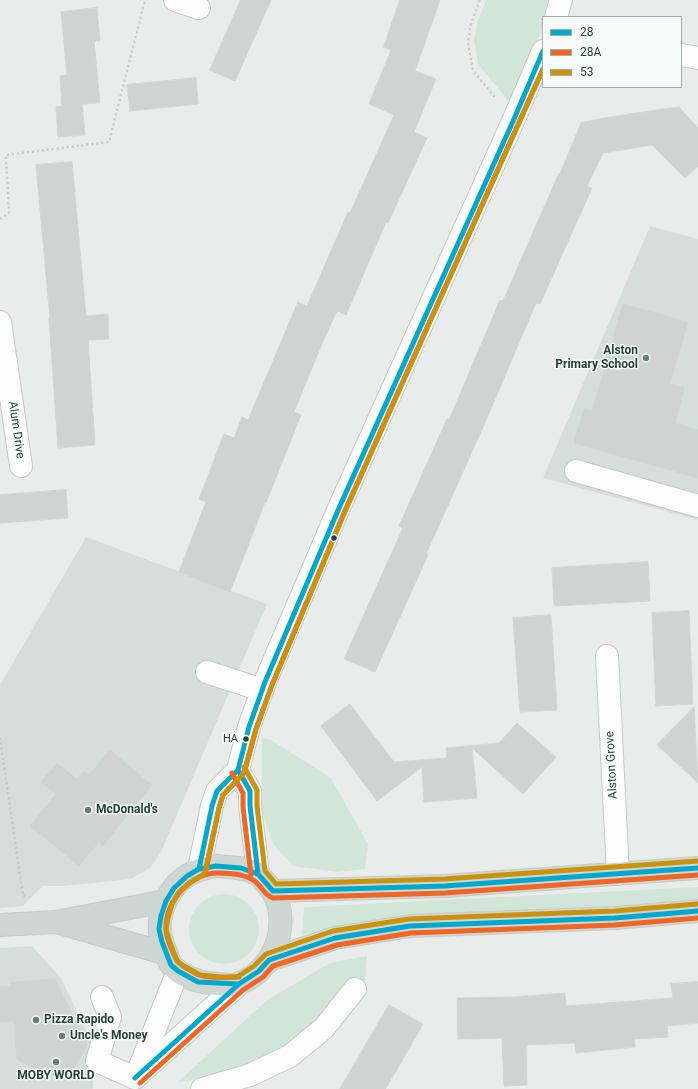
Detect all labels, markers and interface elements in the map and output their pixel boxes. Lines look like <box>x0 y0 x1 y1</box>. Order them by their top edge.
legend <box>542 16 682 88</box>
text: 28 <box>580 25 594 39</box>
text: 28A <box>580 45 601 59</box>
text: 53 <box>580 65 594 79</box>
place label: Alston Primary School <box>555 344 638 372</box>
marker: Alston Primary School <box>641 353 651 363</box>
street label: Alum Drive <box>5 400 27 460</box>
unlabelled marker <box>329 533 339 543</box>
street label: Alston Grove <box>603 731 621 799</box>
place label: HA <box>223 732 238 746</box>
marker: HA <box>241 734 251 744</box>
place label: McDonald's <box>96 803 158 817</box>
marker: McDonald's <box>83 805 93 815</box>
place label: Pizza Rapido <box>44 1013 114 1027</box>
marker: Pizza Rapido <box>31 1015 41 1025</box>
place label: Uncle's Money <box>70 1029 147 1043</box>
marker: Uncle's Money <box>57 1031 67 1041</box>
marker: MOBY WORLD <box>51 1057 61 1067</box>
place label: MOBY WORLD <box>17 1069 95 1083</box>

